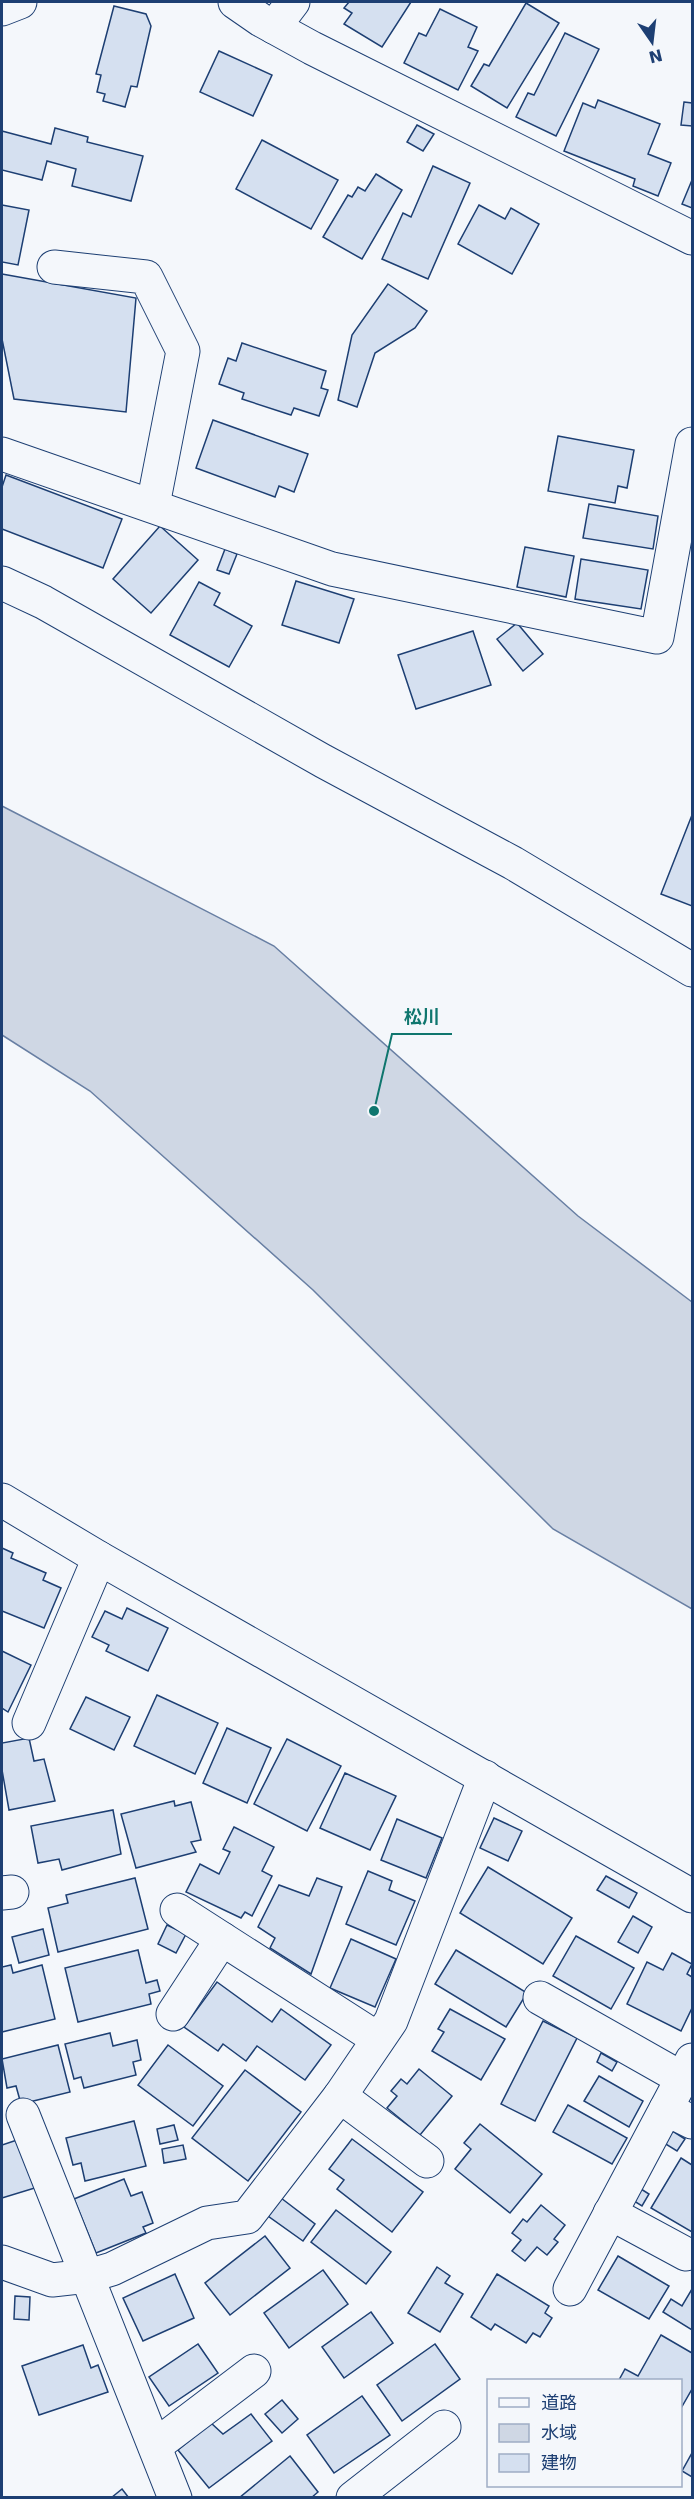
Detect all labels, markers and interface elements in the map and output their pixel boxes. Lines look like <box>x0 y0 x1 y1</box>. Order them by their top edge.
north arrow <box>622 12 682 72</box>
text: N <box>647 45 664 67</box>
callout: 松川 <box>392 998 452 1034</box>
text: 松川 <box>404 1006 440 1027</box>
legend <box>487 2379 682 2487</box>
text: 道路 <box>541 2392 577 2413</box>
text: 水域 <box>541 2422 577 2443</box>
text: 建物 <box>541 2452 577 2473</box>

